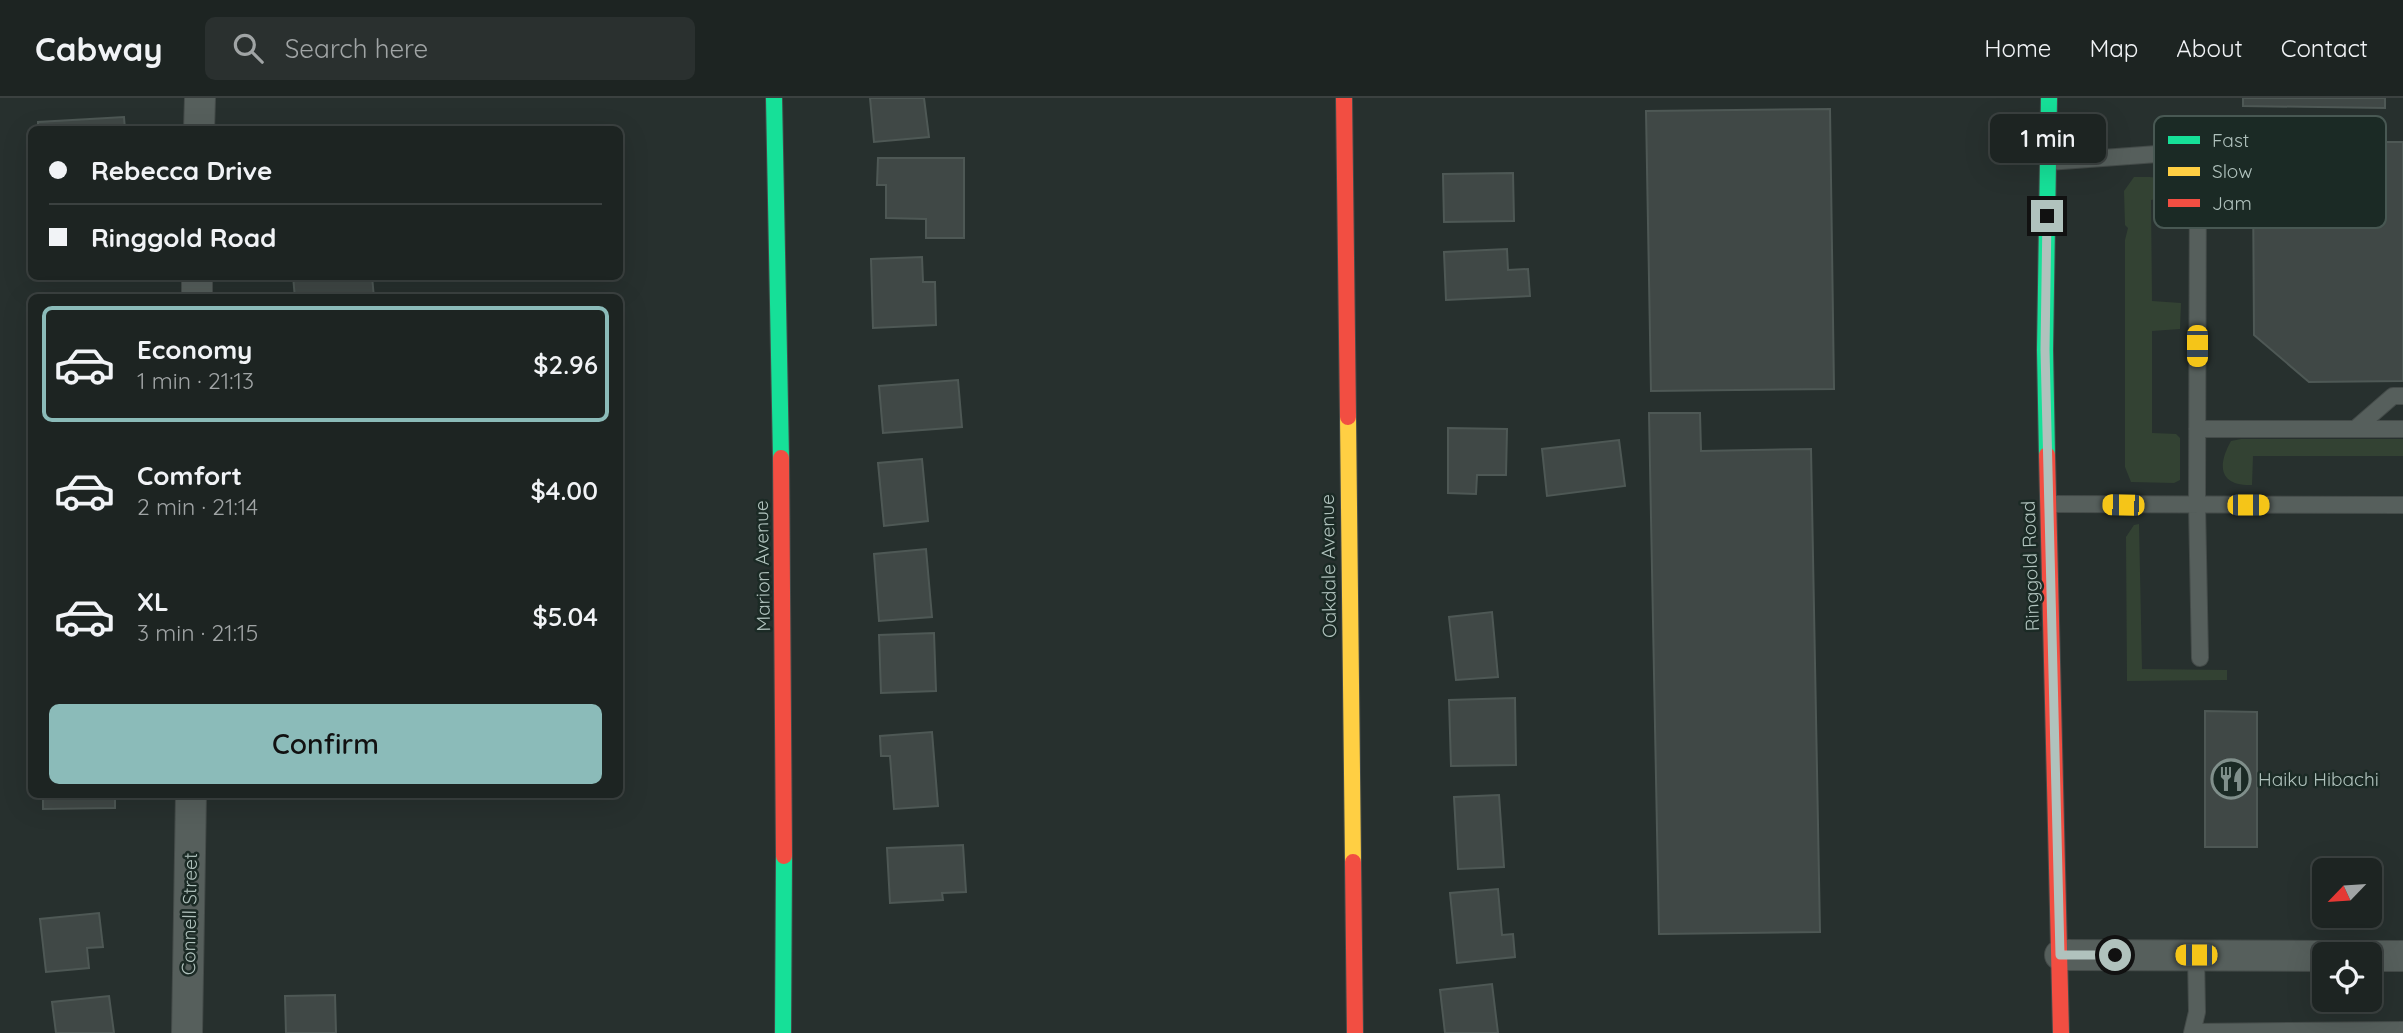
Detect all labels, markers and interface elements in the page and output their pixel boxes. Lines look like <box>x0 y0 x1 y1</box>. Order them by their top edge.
search box <box>205 17 695 80</box>
text: Cabway <box>35 28 163 69</box>
icon: search <box>229 29 267 67</box>
text: Search here <box>285 32 428 65</box>
text: Home <box>1984 33 2051 63</box>
text: Map <box>2089 33 2138 63</box>
text: About <box>2176 33 2243 63</box>
text: Contact <box>2281 33 2368 63</box>
callout: 1 min <box>1989 115 2105 164</box>
legend <box>2154 116 2386 228</box>
text: 1 min <box>2020 124 2076 153</box>
text: Fast <box>2212 128 2249 152</box>
text: Rebecca Drive <box>91 154 272 187</box>
text: Slow <box>2212 159 2253 183</box>
text: Jam <box>2212 191 2252 215</box>
route end <box>2031 200 2063 232</box>
text: Ringgold Road <box>91 221 276 254</box>
car <box>2187 325 2208 367</box>
icon: car <box>53 333 116 396</box>
text: Economy <box>137 333 252 366</box>
text: $2.96 <box>533 348 598 381</box>
text: 1 min · 21:13 <box>137 366 254 395</box>
icon: car <box>53 459 116 522</box>
text: Comfort <box>137 459 242 492</box>
text: $4.00 <box>531 474 598 507</box>
text: 2 min · 21:14 <box>137 492 258 521</box>
street label: Oakdale Avenue <box>1315 494 1341 638</box>
car <box>2102 494 2145 516</box>
car <box>2228 495 2270 516</box>
street label: Marion Avenue <box>749 500 775 632</box>
street label: Ringgold Road <box>2016 500 2044 632</box>
icon: car <box>53 585 116 648</box>
text: XL <box>137 585 169 618</box>
text: $5.04 <box>533 600 598 633</box>
text: 3 min · 21:15 <box>137 618 258 647</box>
button: Confirm <box>49 704 602 784</box>
restaurant icon: Haiku Hibachi <box>2210 758 2252 800</box>
place label: Haiku Hibachi <box>2258 767 2379 791</box>
street label: Connell Street <box>176 853 202 975</box>
north arrow <box>2312 858 2382 928</box>
map controls <box>2312 858 2382 1012</box>
route start <box>2099 939 2131 971</box>
button: locate <box>2312 942 2382 1012</box>
car <box>2176 945 2218 966</box>

